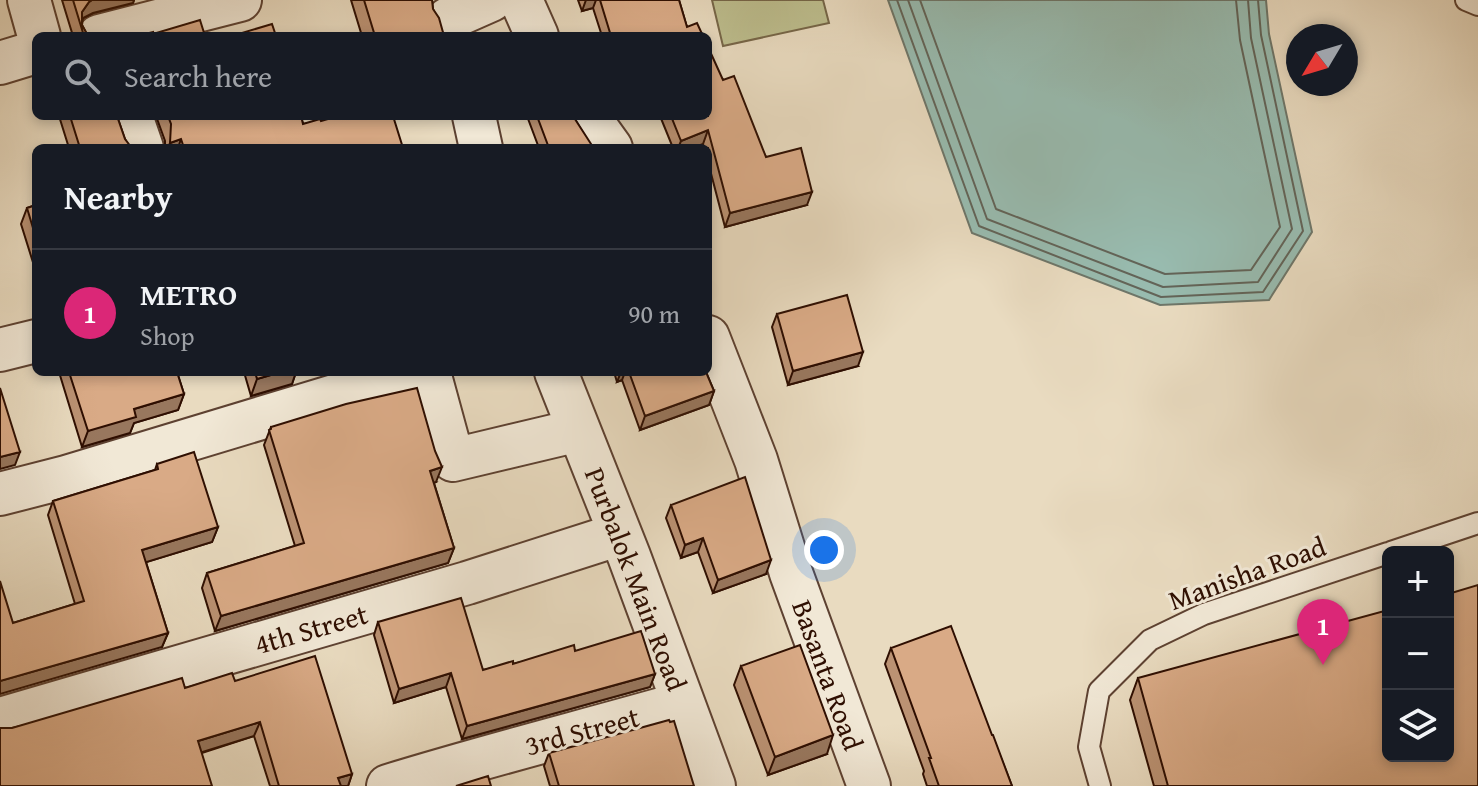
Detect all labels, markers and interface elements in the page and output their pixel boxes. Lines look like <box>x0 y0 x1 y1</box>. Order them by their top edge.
north arrow <box>1286 24 1358 96</box>
search box <box>32 32 712 120</box>
icon: search <box>60 54 104 98</box>
text: Search here <box>124 54 272 98</box>
text: Nearby <box>64 172 173 221</box>
text: METRO <box>140 272 237 316</box>
text: 1 <box>83 294 97 333</box>
text: 90 m <box>628 294 680 333</box>
text: Shop <box>140 316 195 355</box>
street label: Purbalok Main Road <box>575 461 698 697</box>
street label: Manisha Road <box>1162 525 1331 620</box>
your location <box>804 530 844 570</box>
map controls <box>1382 546 1454 762</box>
button: + <box>1382 546 1454 618</box>
street label: 4th Street <box>249 593 372 664</box>
street label: Basanta Road <box>782 594 875 756</box>
pin: 1 <box>1297 599 1349 665</box>
button: − <box>1382 618 1454 690</box>
button: layers <box>1382 690 1454 762</box>
street label: 3rd Street <box>520 696 644 765</box>

